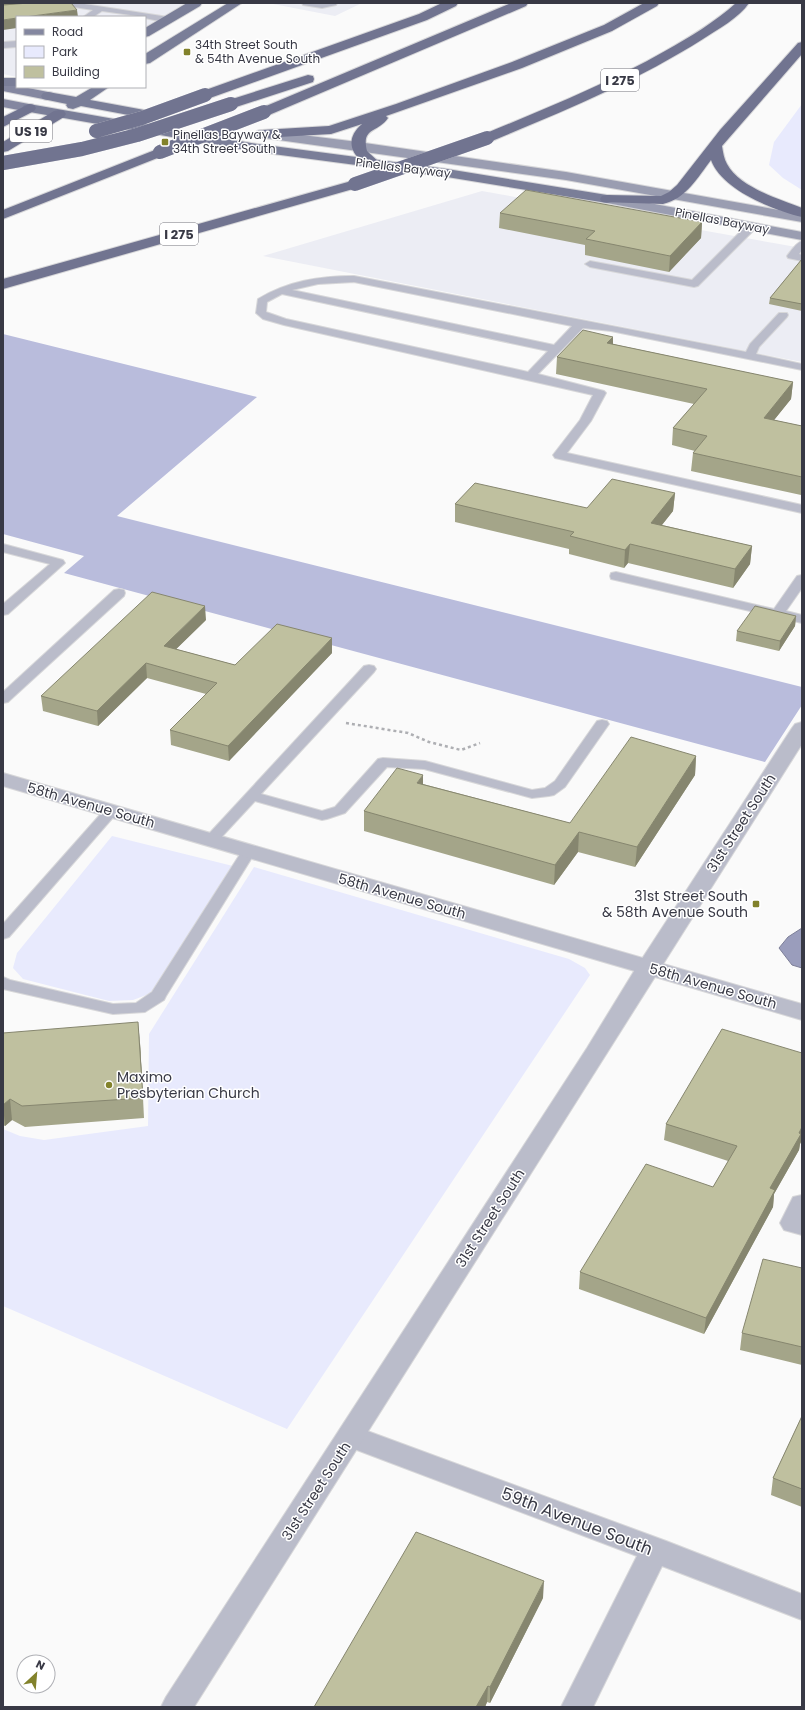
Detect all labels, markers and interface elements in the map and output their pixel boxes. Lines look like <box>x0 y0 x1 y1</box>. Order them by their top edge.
legend <box>16 16 146 88</box>
text: Road <box>52 23 83 40</box>
place label: 34th Street South & 54th Avenue South <box>195 36 320 67</box>
text: Park <box>52 43 79 60</box>
marker: 34th Street South & 54th Avenue South <box>182 47 192 57</box>
text: Building <box>52 63 100 80</box>
road number: I 275 <box>601 69 639 91</box>
road number: US 19 <box>10 120 52 142</box>
place label: Pinellas Bayway & 34th Street South <box>173 126 281 157</box>
marker: Pinellas Bayway & 34th Street South <box>160 137 170 147</box>
street label: Pinellas Bayway <box>355 153 452 182</box>
street label: Pinellas Bayway <box>674 203 771 238</box>
road number: I 275 <box>160 223 198 245</box>
street label: 31st Street South <box>702 770 780 876</box>
street label: 58th Avenue South <box>25 777 157 833</box>
street label: 58th Avenue South <box>336 868 468 924</box>
place label: 31st Street South & 58th Avenue South <box>602 886 748 922</box>
marker: 31st Street South & 58th Avenue South <box>751 899 761 909</box>
street label: 58th Avenue South <box>647 958 779 1014</box>
place label: Maximo Presbyterian Church <box>117 1067 260 1103</box>
marker: Maximo Presbyterian Church <box>104 1080 114 1090</box>
street label: 31st Street South <box>451 1165 529 1271</box>
street label: 31st Street South <box>277 1438 355 1544</box>
street label: 59th Avenue South <box>498 1481 656 1561</box>
north arrow <box>16 1654 56 1694</box>
text: N <box>33 1656 48 1674</box>

